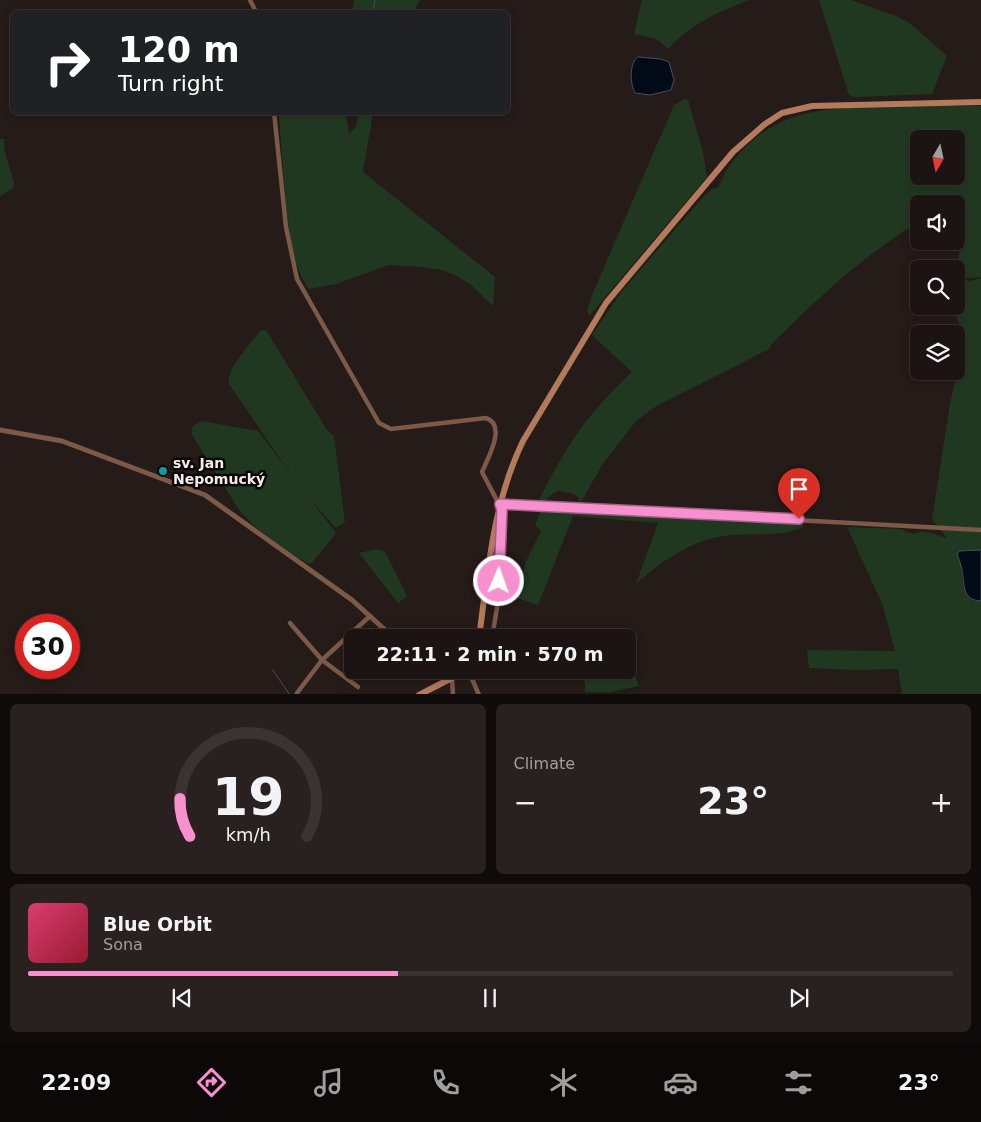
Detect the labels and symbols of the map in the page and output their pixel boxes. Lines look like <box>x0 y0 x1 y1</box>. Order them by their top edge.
north arrow <box>910 130 965 185</box>
place label: sv. Jan Nepomucký <box>173 455 265 487</box>
marker: sv. Jan Nepomucký <box>157 465 169 477</box>
pin <box>778 468 820 519</box>
position arrow <box>472 554 524 606</box>
speed limit sign: 30 <box>15 614 80 679</box>

